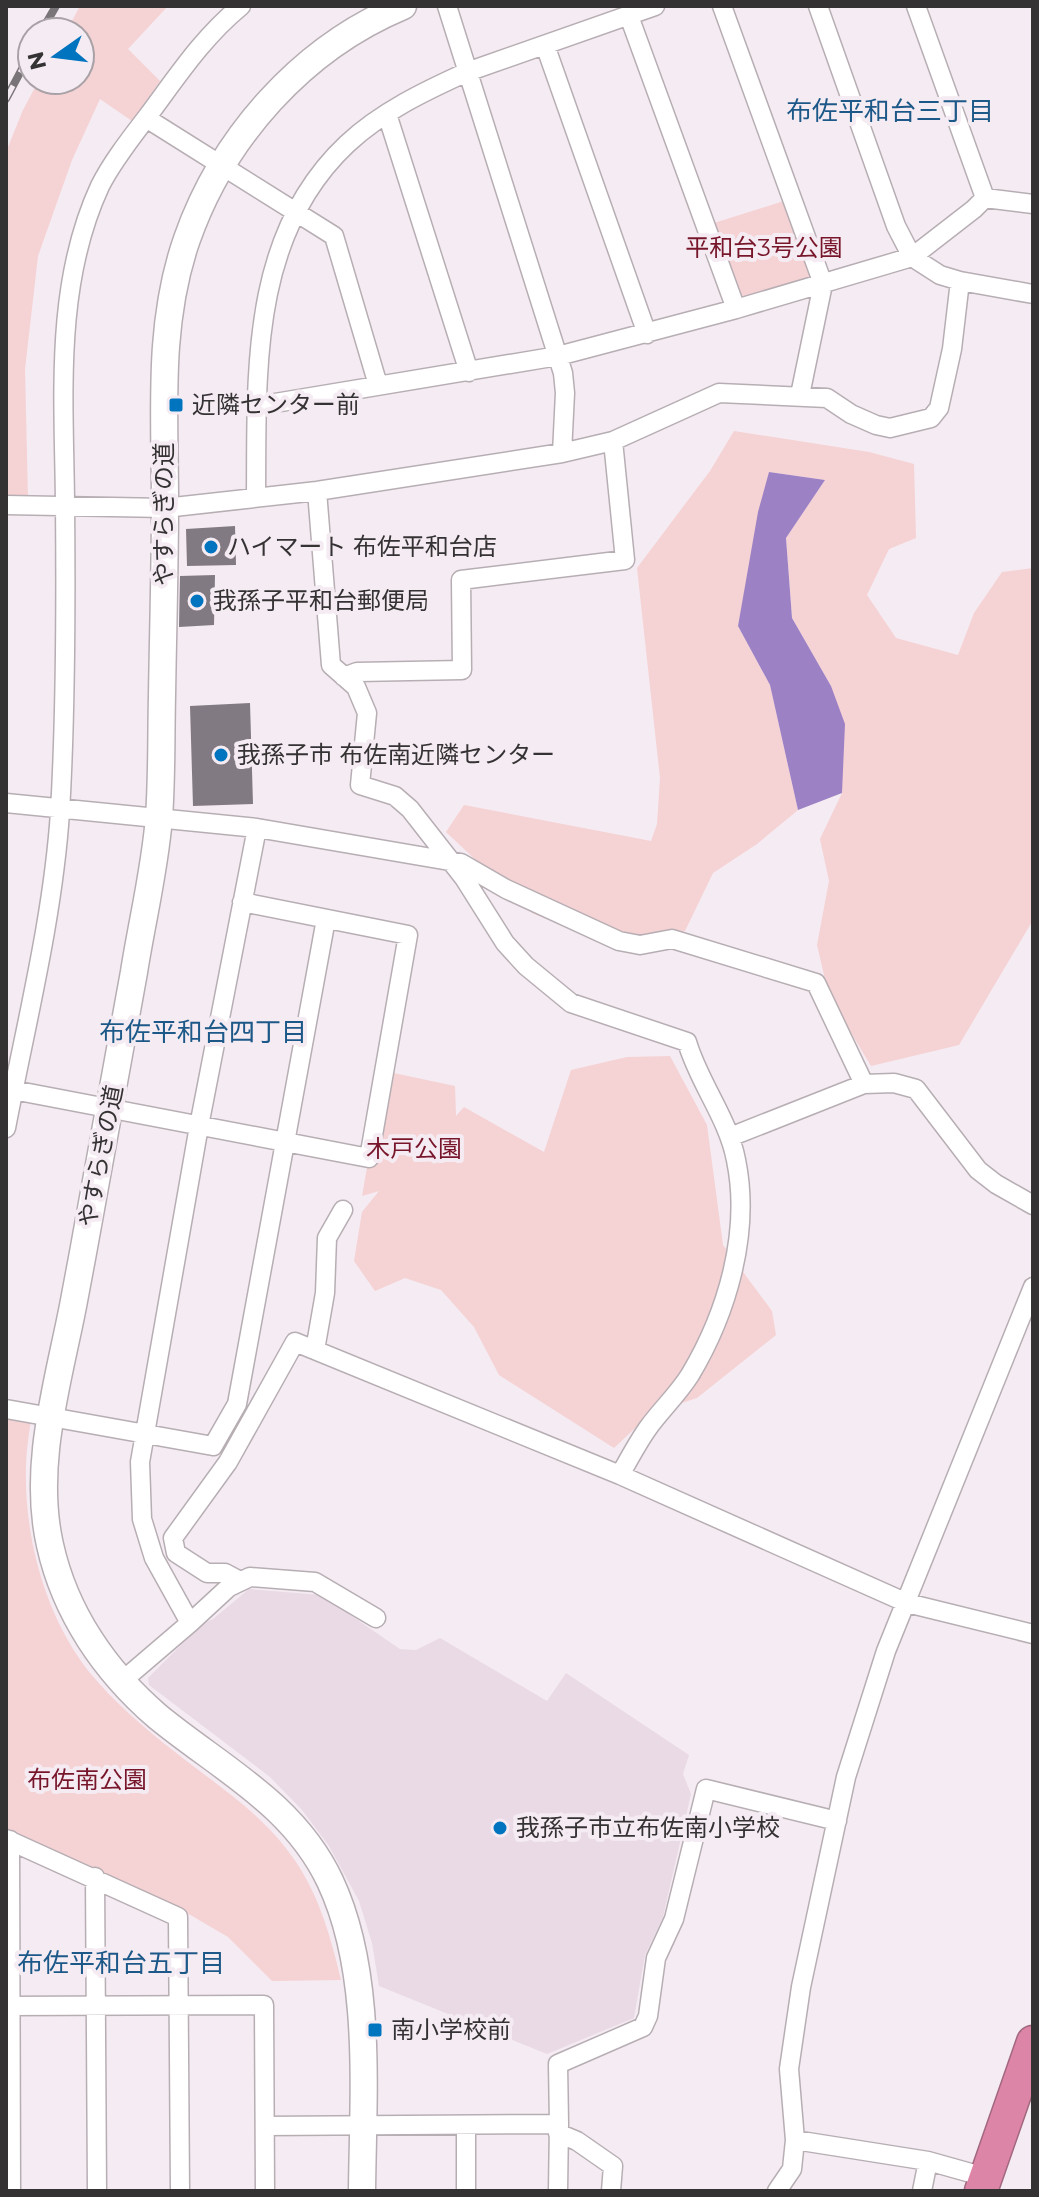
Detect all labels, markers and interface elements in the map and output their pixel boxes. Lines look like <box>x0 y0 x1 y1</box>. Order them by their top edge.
north arrow <box>16 16 96 96</box>
text: N <box>22 49 52 73</box>
district label: 布佐平和台三丁目 <box>786 95 994 127</box>
park label: 平和台3号公園 <box>685 233 843 262</box>
place label: 近隣センター前 <box>192 390 360 419</box>
marker: 近隣センター前 <box>167 396 185 414</box>
street label: やすらぎの道 <box>149 442 178 586</box>
place label: ハイマート 布佐平和台店 <box>227 532 497 561</box>
marker: ハイマート 布佐平和台店 <box>202 538 220 556</box>
place label: 我孫子平和台郵便局 <box>213 586 429 615</box>
marker: 我孫子平和台郵便局 <box>188 592 206 610</box>
place label: 我孫子市 布佐南近隣センター <box>237 740 555 769</box>
marker: 我孫子市 布佐南近隣センター <box>212 746 230 764</box>
district label: 布佐平和台四丁目 <box>99 1016 307 1048</box>
street label: やすらぎの道 <box>73 1082 128 1229</box>
park label: 木戸公園 <box>366 1134 462 1163</box>
park label: 布佐南公園 <box>27 1765 147 1794</box>
place label: 我孫子市立布佐南小学校 <box>516 1813 780 1842</box>
marker: 我孫子市立布佐南小学校 <box>491 1819 509 1837</box>
district label: 布佐平和台五丁目 <box>17 1947 225 1979</box>
place label: 南小学校前 <box>391 2015 511 2044</box>
marker: 南小学校前 <box>366 2021 384 2039</box>

